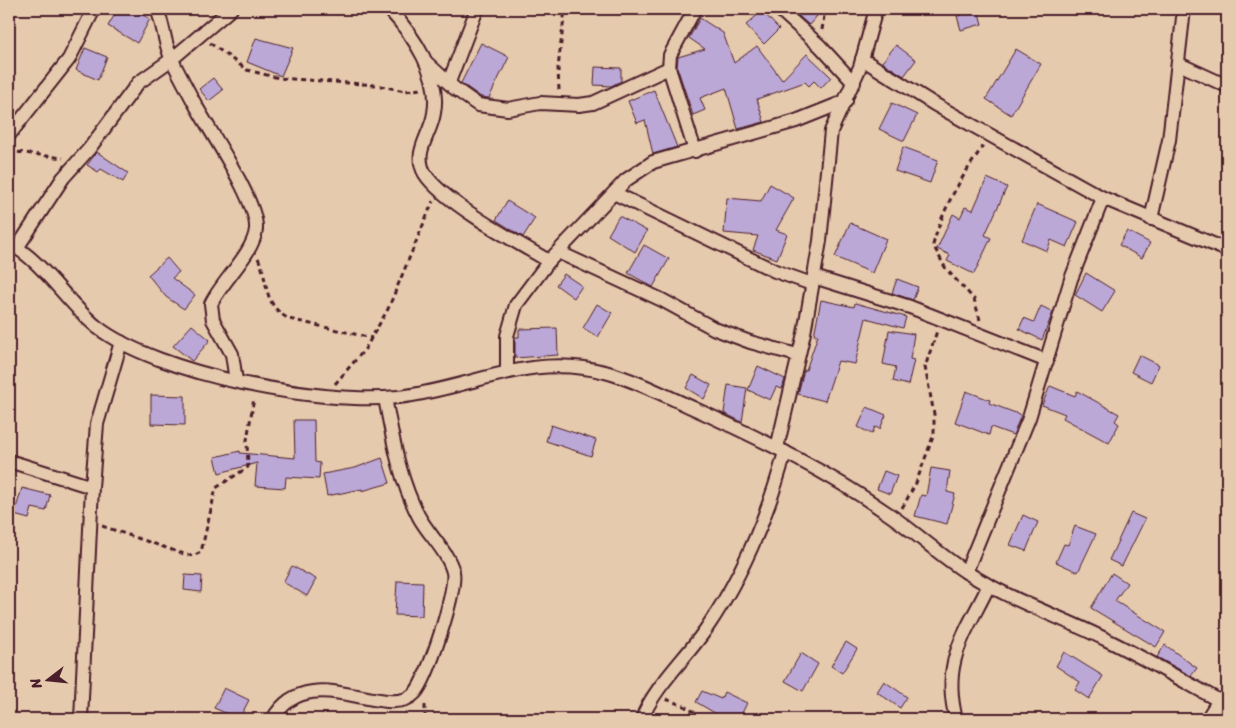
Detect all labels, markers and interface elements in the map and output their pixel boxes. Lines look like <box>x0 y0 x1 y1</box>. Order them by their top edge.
north arrow <box>22 656 72 706</box>
text: N <box>23 675 50 693</box>

